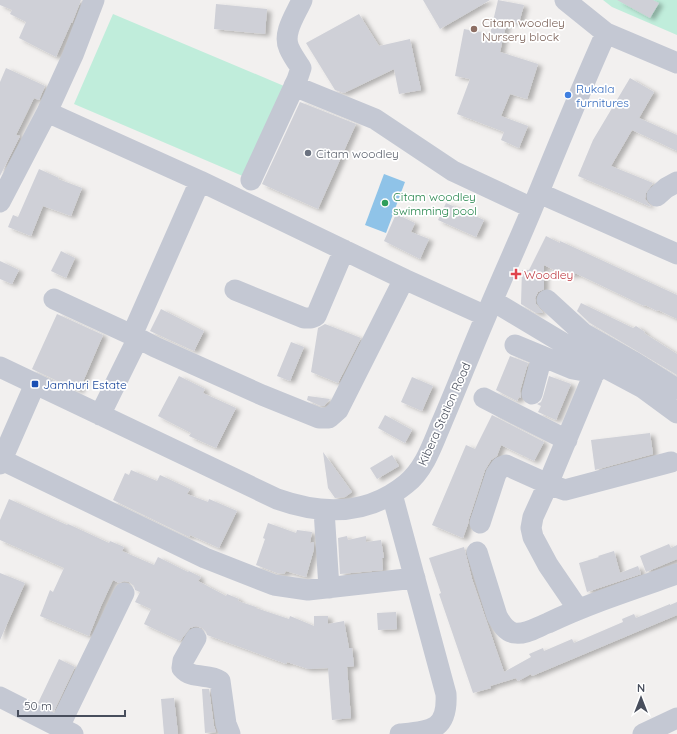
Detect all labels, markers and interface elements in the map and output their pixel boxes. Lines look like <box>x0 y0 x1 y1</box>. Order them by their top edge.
place label: Citam woodley Nursery block <box>482 15 565 44</box>
marker: Citam woodley Nursery block <box>469 24 479 34</box>
place label: Rukala furnitures <box>576 81 629 110</box>
marker: Rukala furnitures <box>563 90 573 100</box>
place label: Citam woodley <box>316 146 399 161</box>
marker: Citam woodley <box>303 148 313 158</box>
place label: Citam woodley swimming pool <box>393 189 477 218</box>
marker: Citam woodley swimming pool <box>380 198 390 208</box>
place label: Woodley <box>524 267 573 282</box>
marker: Woodley <box>511 269 521 279</box>
street label: Kibera Station Road <box>414 360 474 468</box>
place label: Jamhuri Estate <box>43 377 127 392</box>
marker: Jamhuri Estate <box>30 379 40 389</box>
north arrow <box>621 678 661 718</box>
text: N <box>637 681 645 695</box>
scale bar <box>18 692 125 718</box>
text: 50 m <box>24 698 52 713</box>

